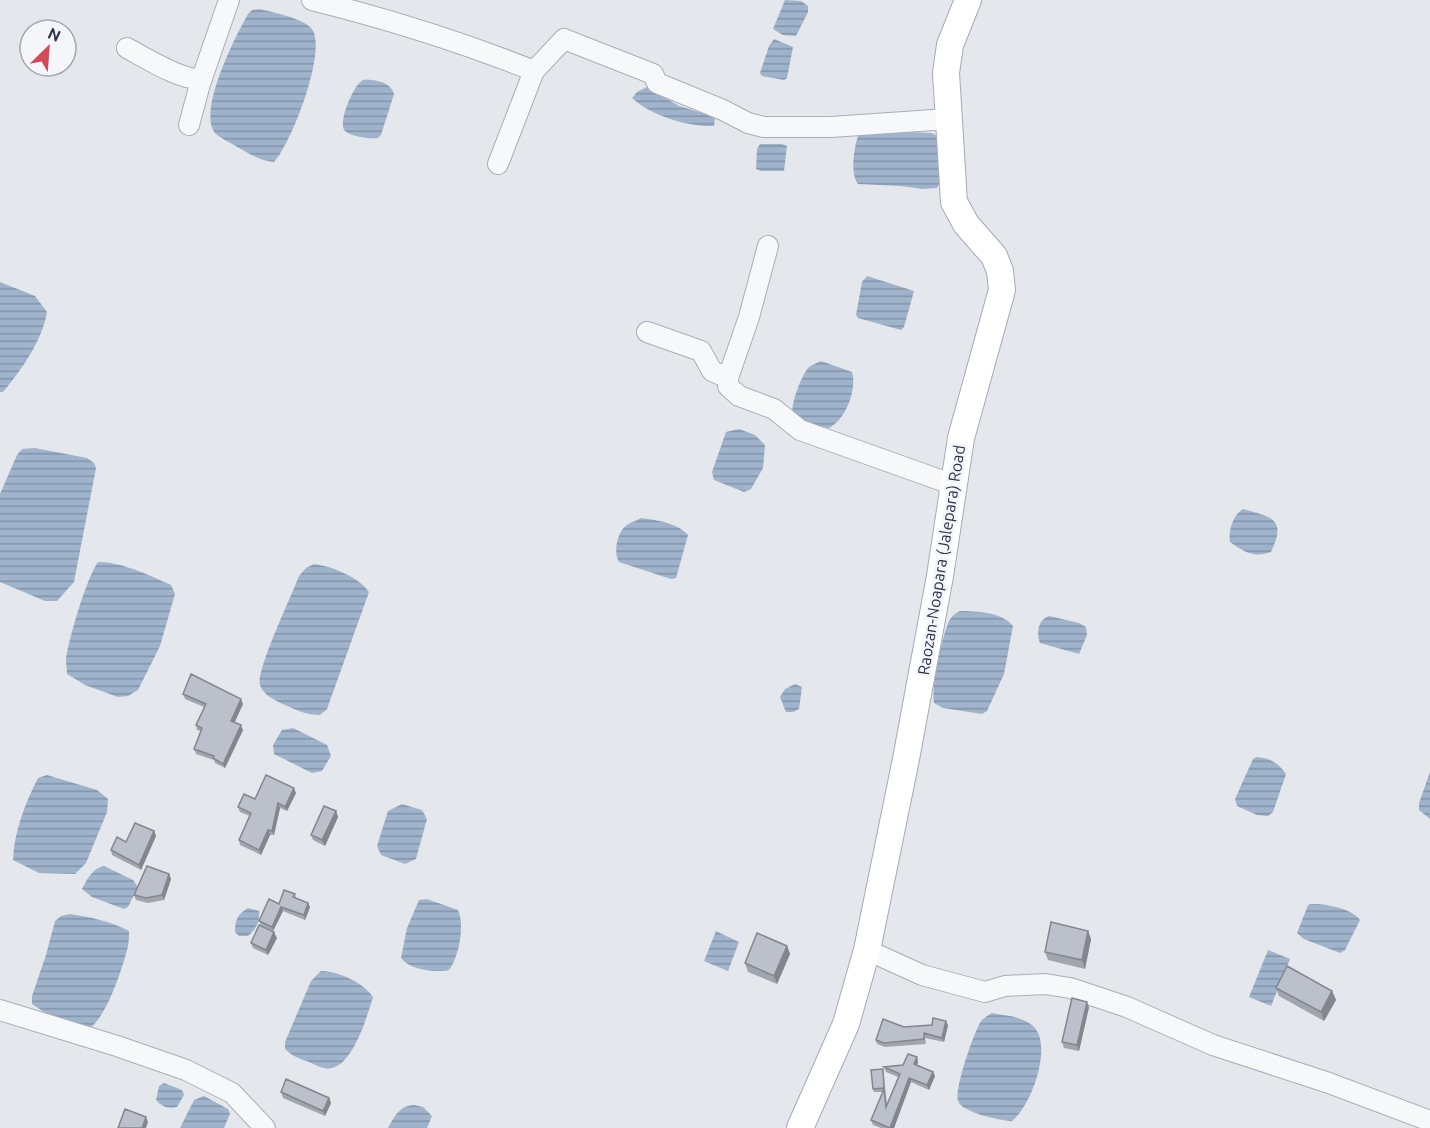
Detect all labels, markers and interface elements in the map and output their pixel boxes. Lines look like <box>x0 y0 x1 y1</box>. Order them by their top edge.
north arrow <box>18 18 78 78</box>
text: N <box>45 24 64 45</box>
street label: Raozan-Noapara (Jalepara) Road <box>914 444 969 676</box>

